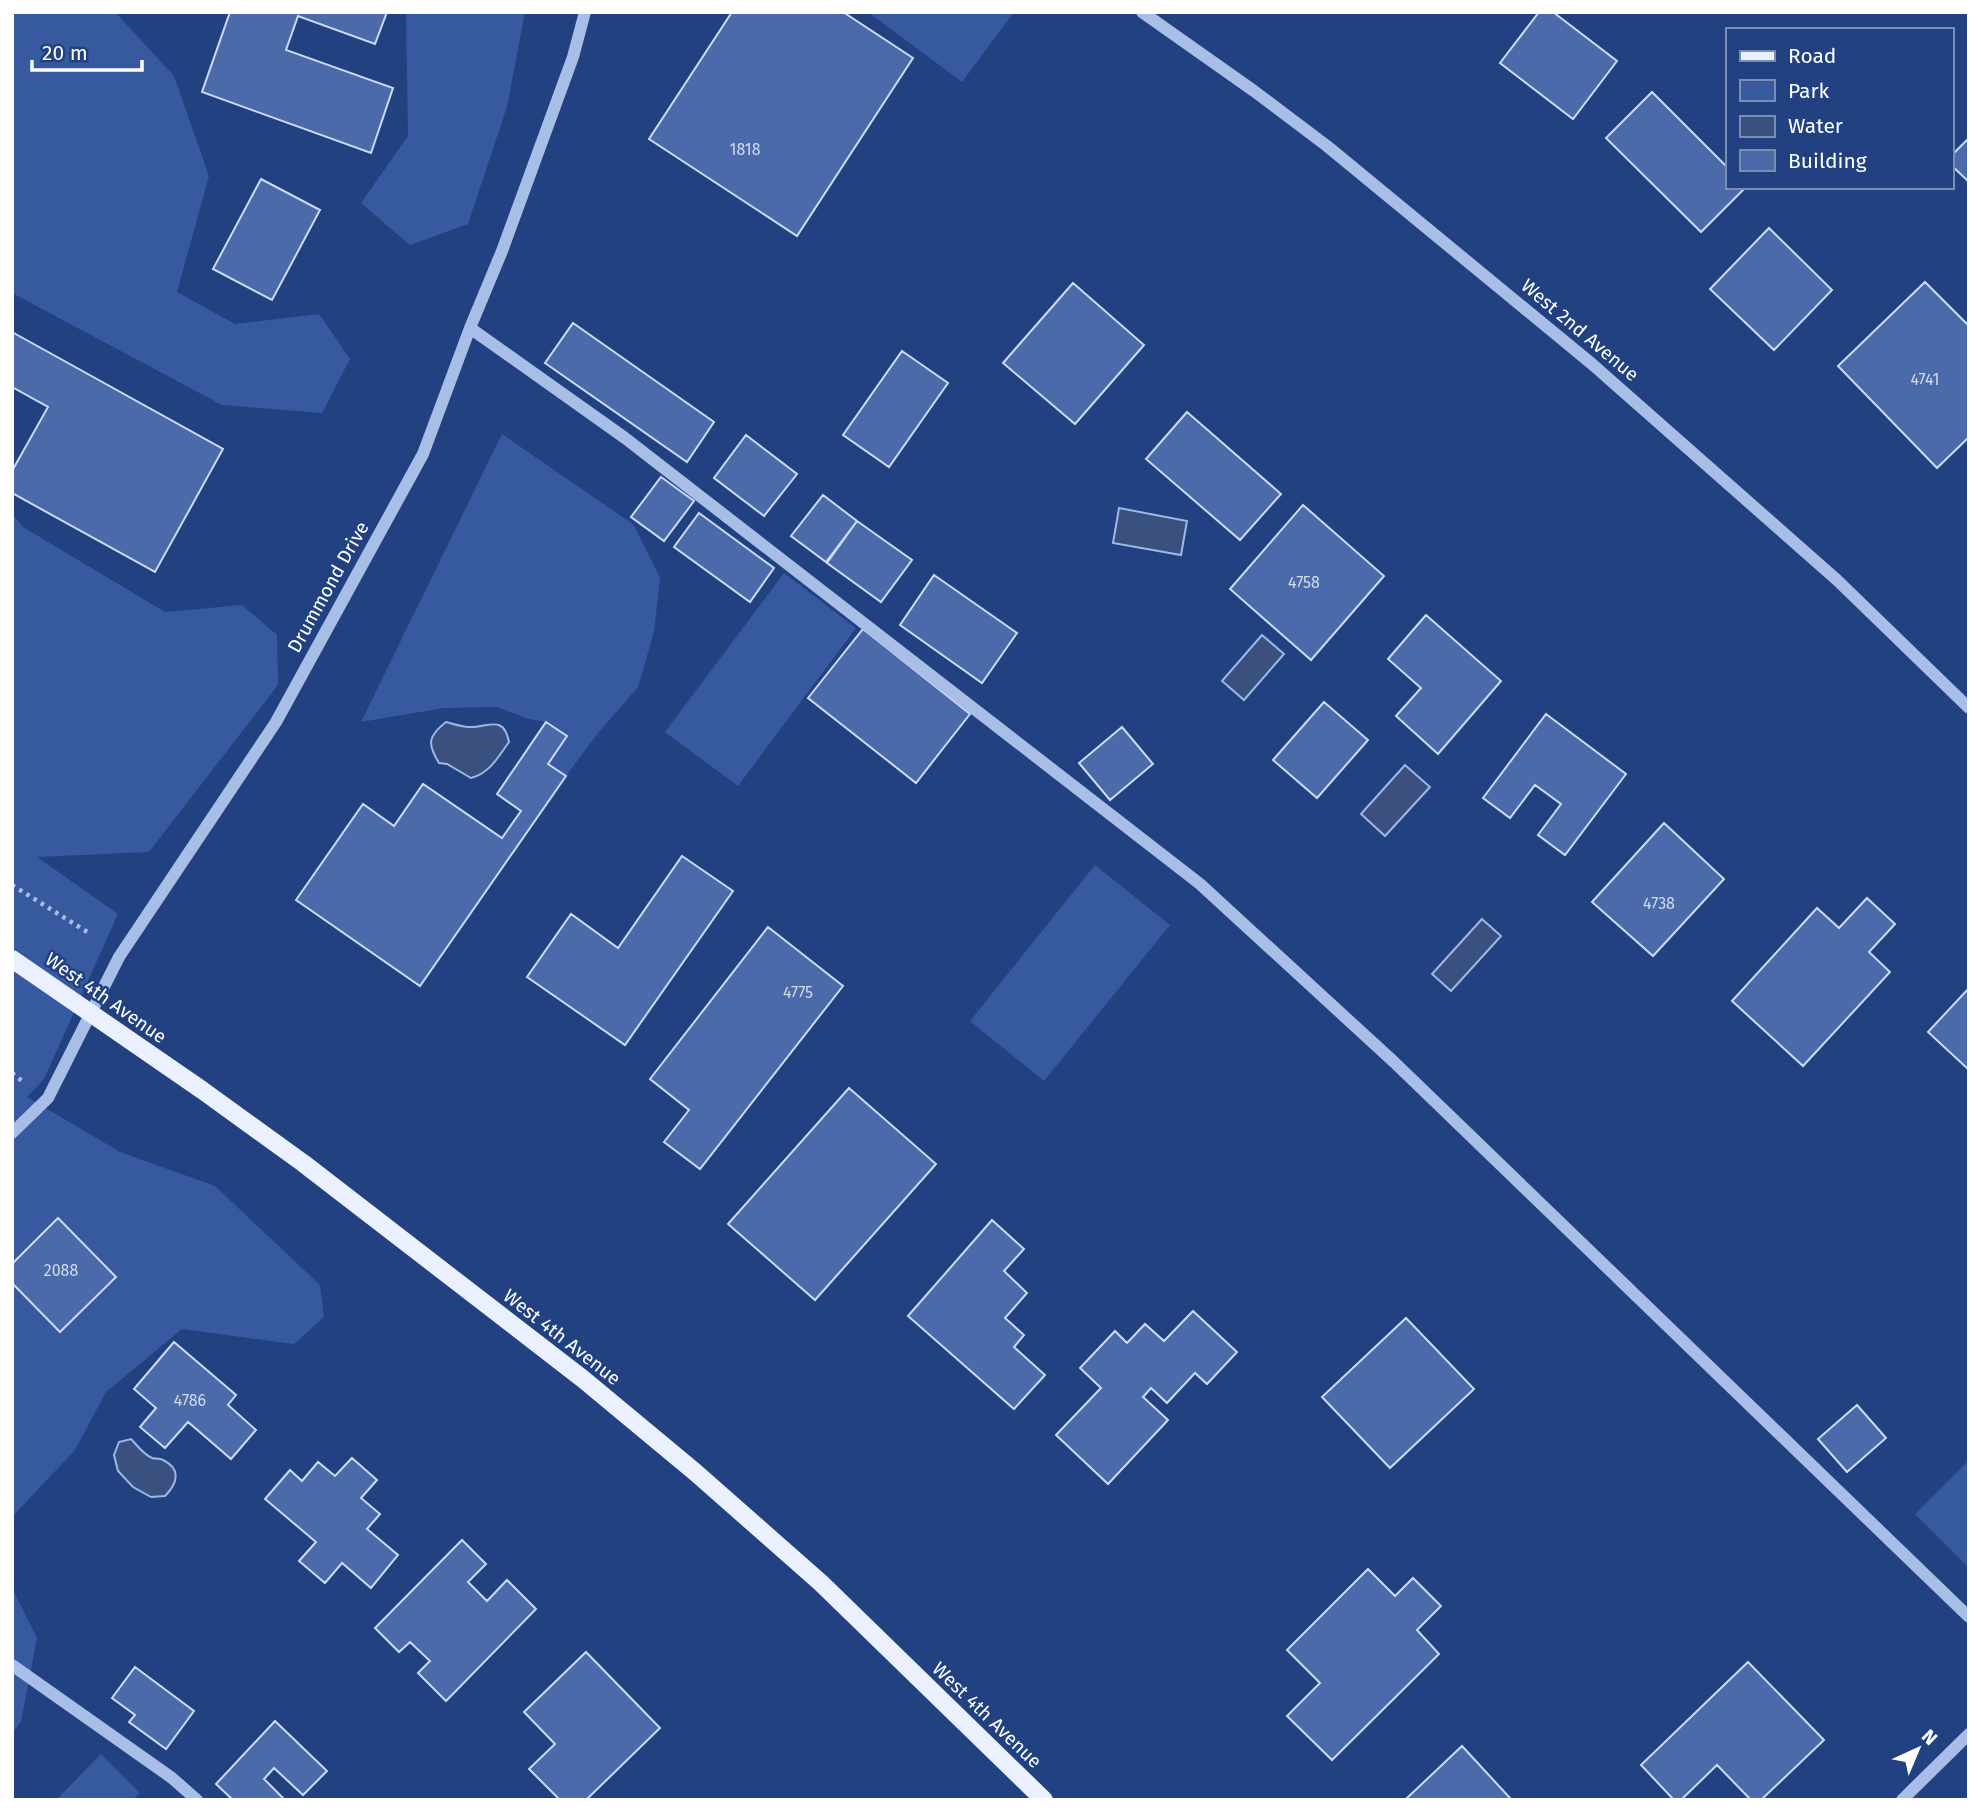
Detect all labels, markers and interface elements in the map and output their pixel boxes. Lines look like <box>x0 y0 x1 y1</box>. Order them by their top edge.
scale bar <box>32 28 142 72</box>
legend <box>1726 28 1953 189</box>
text: 20 m <box>42 40 88 66</box>
text: Road <box>1788 43 1836 69</box>
text: Park <box>1788 78 1830 104</box>
text: Water <box>1788 113 1843 139</box>
house number: 1818 <box>729 140 761 159</box>
text: Building <box>1788 148 1867 174</box>
street label: West 2nd Avenue <box>1516 274 1644 386</box>
house number: 4741 <box>1910 370 1940 389</box>
street label: Drummond Drive <box>282 517 374 657</box>
house number: 4758 <box>1288 573 1320 592</box>
house number: 4738 <box>1643 894 1675 913</box>
street label: West 4th Avenue <box>41 948 171 1048</box>
house number: 4775 <box>783 983 813 1002</box>
house number: 2088 <box>44 1261 78 1280</box>
street label: West 4th Avenue <box>499 1284 625 1390</box>
house number: 4786 <box>174 1391 206 1410</box>
street label: West 4th Avenue <box>928 1657 1046 1773</box>
north arrow <box>1883 1714 1953 1784</box>
text: N <box>1917 1724 1942 1750</box>

